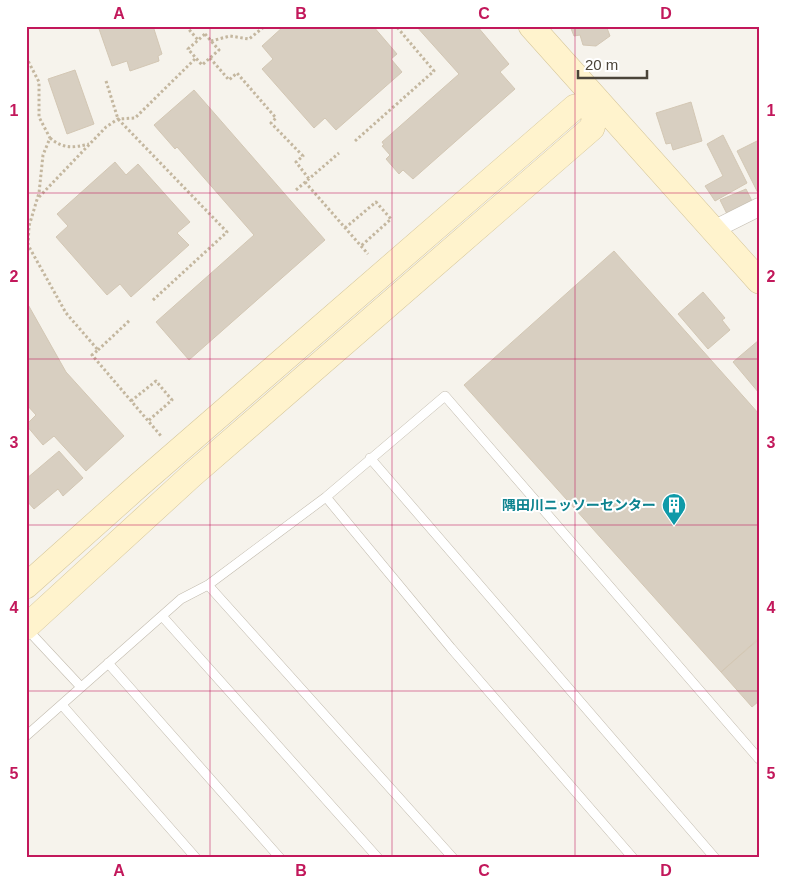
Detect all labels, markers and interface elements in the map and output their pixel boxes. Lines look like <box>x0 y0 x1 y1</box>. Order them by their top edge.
text: A <box>113 5 125 22</box>
text: B <box>295 5 307 22</box>
text: C <box>478 5 490 22</box>
text: D <box>660 5 672 22</box>
scale bar <box>578 48 646 80</box>
text: 20 m <box>585 56 618 73</box>
text: 1 <box>10 102 19 119</box>
text: 1 <box>767 102 776 119</box>
text: 2 <box>10 268 19 285</box>
text: 2 <box>767 268 776 285</box>
text: 3 <box>10 434 19 451</box>
text: 3 <box>767 434 776 451</box>
building icon: 隅田川ニッソーセンター <box>661 492 687 526</box>
place label: 隅田川ニッソーセンター <box>502 497 656 513</box>
text: 4 <box>10 599 19 616</box>
text: 4 <box>767 599 776 616</box>
text: 5 <box>10 765 19 782</box>
text: 5 <box>767 765 776 782</box>
text: A <box>113 862 125 879</box>
text: B <box>295 862 307 879</box>
text: C <box>478 862 490 879</box>
text: D <box>660 862 672 879</box>

